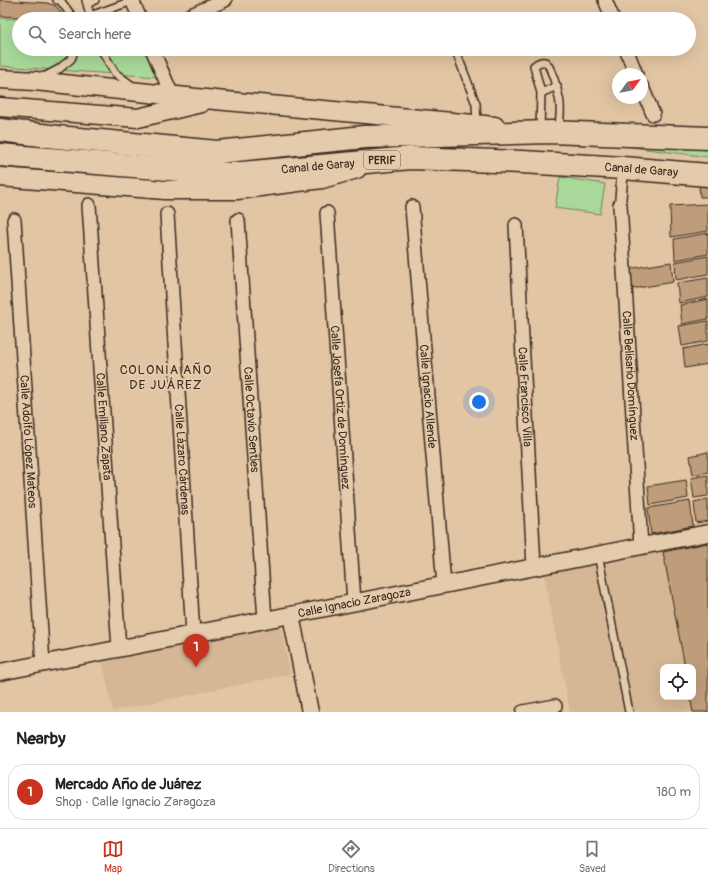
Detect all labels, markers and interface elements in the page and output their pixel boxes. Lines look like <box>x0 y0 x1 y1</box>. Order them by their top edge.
search box <box>12 12 696 56</box>
icon: search <box>26 23 48 45</box>
text: Search here <box>58 25 131 44</box>
north arrow <box>612 68 648 104</box>
road number: PERIF <box>364 151 400 169</box>
street label: Canal de Garay <box>281 155 355 177</box>
street label: Canal de Garay <box>604 159 679 180</box>
street label: Calle Belisario Domínguez <box>619 310 642 441</box>
street label: Calle Josefa Ortiz de Domínguez <box>327 325 354 490</box>
street label: Calle Ignacio Allende <box>416 344 440 449</box>
street label: Calle Francisco Villa <box>515 346 535 448</box>
district label: COLONIA AÑO DE JUÁREZ <box>120 362 212 393</box>
street label: Calle Octavio Senties <box>240 366 263 473</box>
street label: Calle Emiliano Zapata <box>93 372 115 481</box>
street label: Calle Adolfo López Mateos <box>17 374 40 509</box>
your location <box>469 392 489 412</box>
street label: Calle Lázaro Cárdenas <box>171 404 193 516</box>
street label: Calle Ignacio Zaragoza <box>297 584 412 621</box>
pin: 1 <box>183 634 209 667</box>
map controls <box>660 664 696 700</box>
button: locate <box>660 664 696 700</box>
text: Nearby <box>16 728 65 749</box>
text: Mercado Año de Juárez <box>55 775 201 794</box>
text: 1 <box>27 784 33 800</box>
text: 180 m <box>656 784 691 800</box>
text: Shop · Calle Ignacio Zaragoza <box>55 794 216 810</box>
tab: Map <box>102 838 124 875</box>
tab: Directions <box>328 838 375 875</box>
tab: Saved <box>579 838 606 875</box>

